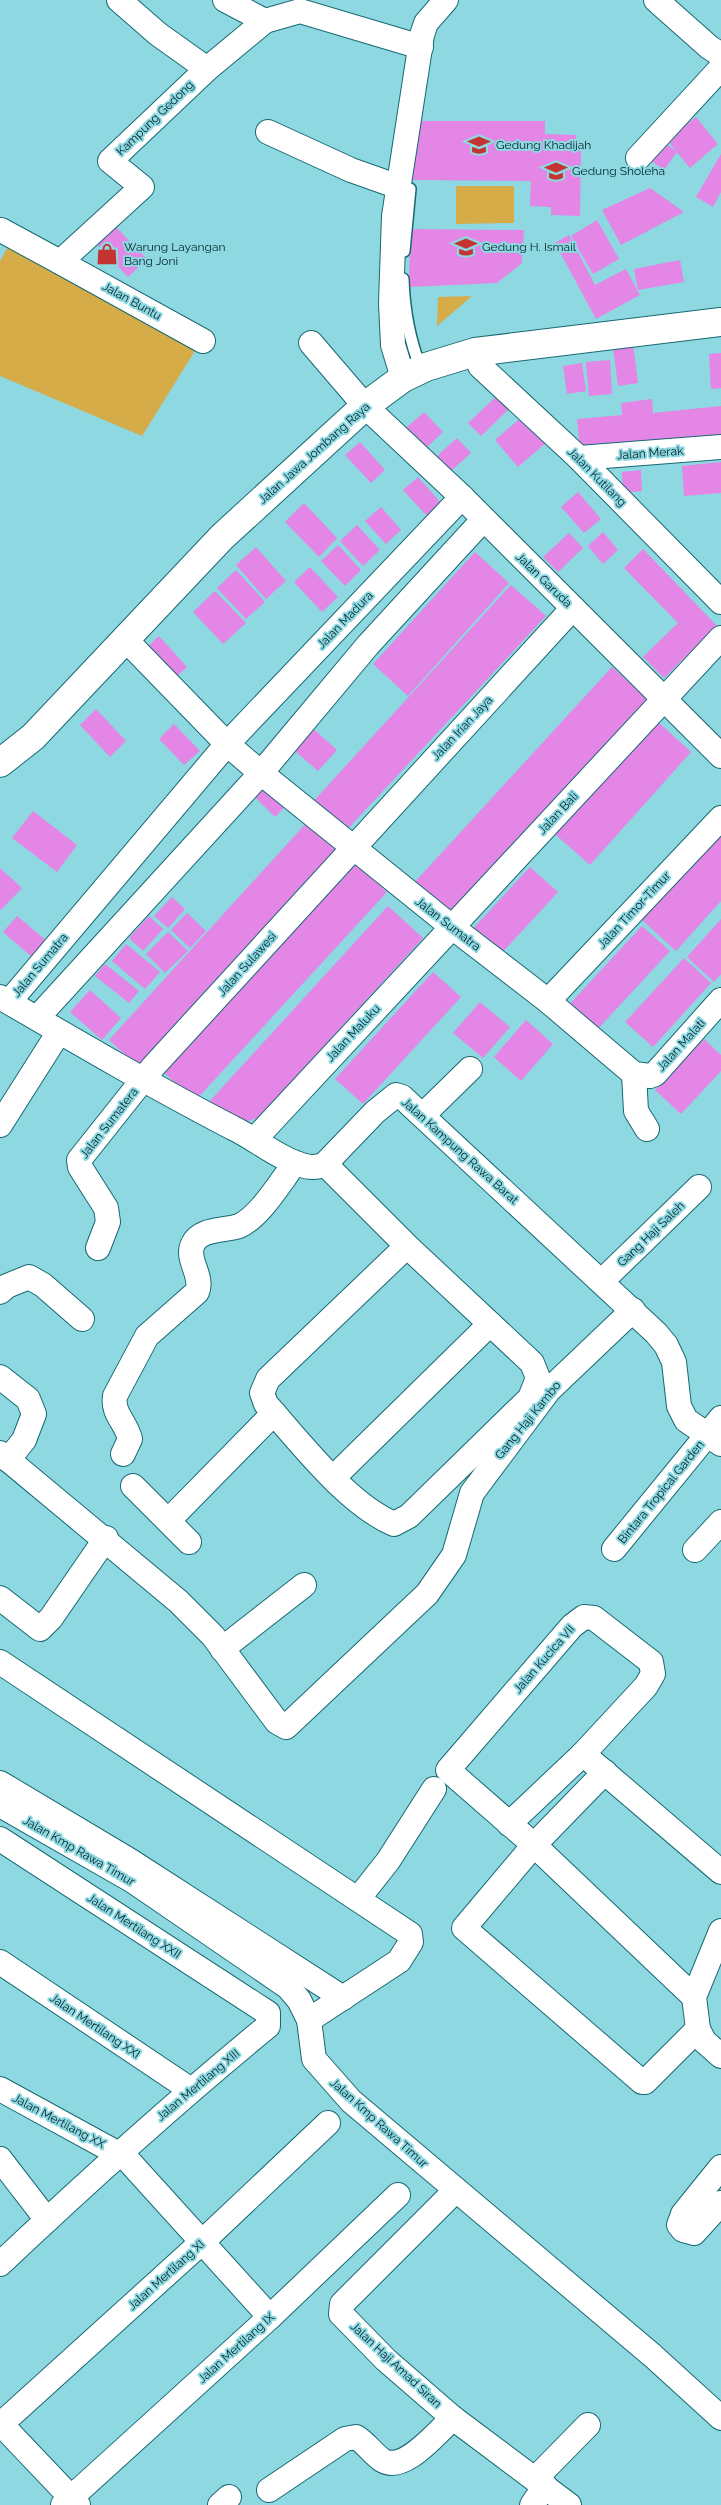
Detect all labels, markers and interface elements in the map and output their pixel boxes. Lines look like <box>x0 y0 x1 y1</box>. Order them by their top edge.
street label: Kampung Gedong <box>113 78 197 158</box>
school or university icon: Gedung Khadijah <box>466 132 492 158</box>
place label: Gedung Khadijah <box>496 138 591 152</box>
school or university icon: Gedung Sholeha <box>543 158 569 184</box>
place label: Gedung Sholeha <box>572 164 665 178</box>
school or university icon: Gedung H. Ismail <box>453 234 479 260</box>
place label: Warung Layangan Bang Joni <box>124 240 225 268</box>
place label: Gedung H. Ismail <box>482 240 577 254</box>
shop icon: Warung Layangan Bang Joni <box>94 241 120 267</box>
street label: Jalan Buntu <box>100 279 164 323</box>
street label: Jalan Jawa Jombang Raya <box>255 399 373 507</box>
street label: Jalan Merak <box>616 444 684 462</box>
street label: Jalan Kutilang <box>565 445 629 509</box>
street label: Jalan Garuda <box>513 550 575 610</box>
street label: Jalan Madura <box>314 588 376 652</box>
street label: Jalan Irian Jaya <box>429 693 495 763</box>
street label: Jalan Bali <box>535 789 581 837</box>
street label: Jalan Timor-Timur <box>595 868 674 951</box>
street label: Jalan Sumatra <box>413 894 483 954</box>
street label: Jalan Sulawesi <box>215 929 279 999</box>
street label: Jalan Sumatra <box>9 930 71 1000</box>
street label: Jalan Maluku <box>323 1002 383 1064</box>
street label: Jalan Malati <box>654 1016 708 1074</box>
street label: Jalan Sumatera <box>77 1085 141 1161</box>
street label: Jalan Kampung Rawa Barat <box>399 1095 521 1207</box>
street label: Gang Haji Saleh <box>615 1199 687 1269</box>
street label: Gang Haji Kambo <box>492 1378 564 1462</box>
street label: Bintara Tropical Garden <box>615 1438 707 1546</box>
street label: Jalan Kucica VII <box>511 1622 577 1696</box>
street label: Jalan Kmp Rawa Timur <box>21 1813 138 1889</box>
street label: Jalan Mertilang XXII <box>85 1891 183 1961</box>
street label: Jalan Mertilang XXI <box>47 1991 143 2061</box>
street label: Jalan Mertilang XIII <box>154 2046 242 2124</box>
street label: Jalan Kmp Rawa Timur <box>327 2075 431 2171</box>
street label: Jalan Mertilang XX <box>10 2091 108 2151</box>
street label: Jalan Mertilang XI <box>125 2237 207 2313</box>
street label: Jalan Mertilang IX <box>195 2310 277 2386</box>
street label: Jalan Haji Amad Siran <box>348 2319 444 2411</box>

